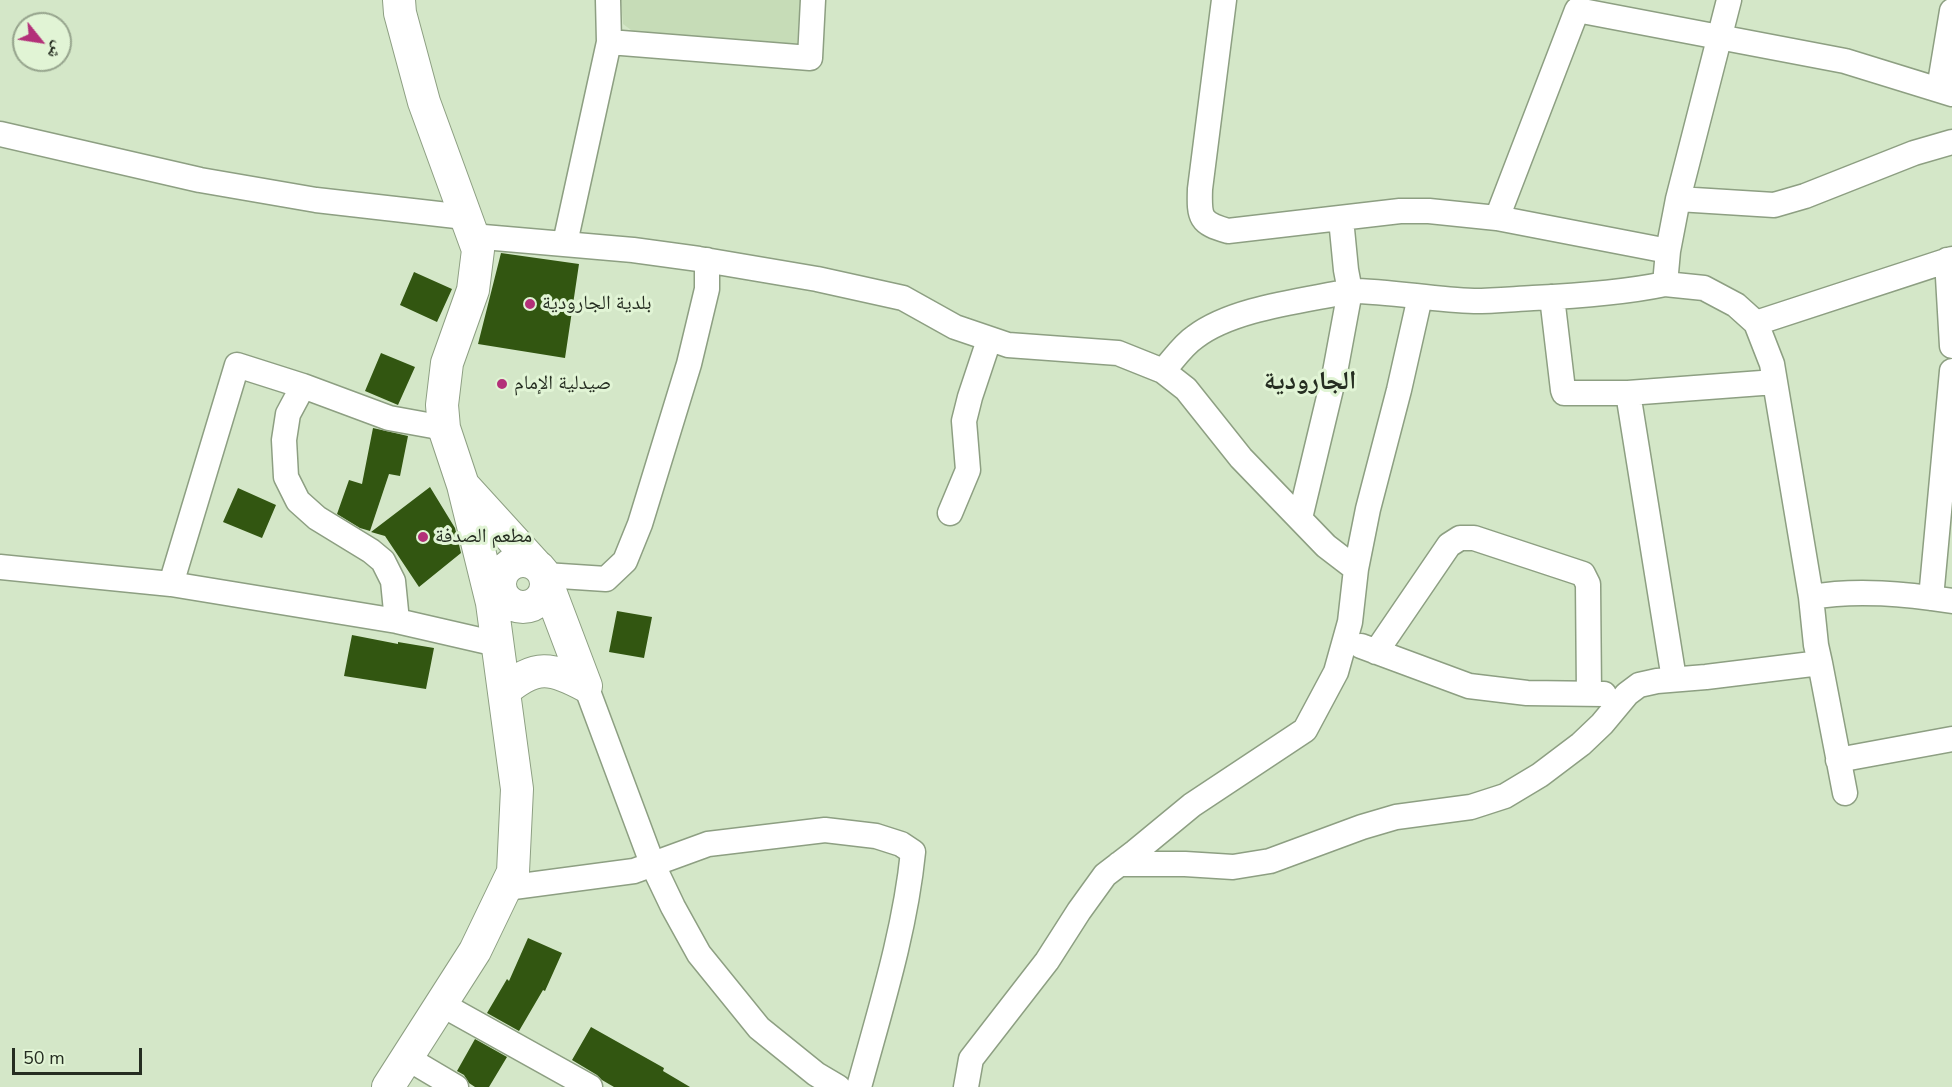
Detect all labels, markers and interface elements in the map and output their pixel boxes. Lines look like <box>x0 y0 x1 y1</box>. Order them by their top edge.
north arrow <box>12 12 72 72</box>
text: ش <box>42 37 70 63</box>
place label: بلدية الجارودية <box>542 292 652 316</box>
marker: بلدية الجارودية <box>523 297 537 311</box>
district label: الجارودية <box>1264 367 1356 399</box>
place label: صيدلية الإمام <box>514 372 611 396</box>
marker: صيدلية الإمام <box>495 377 509 391</box>
place label: مطعم الصدفة <box>435 525 532 549</box>
marker: مطعم الصدفة <box>416 530 430 544</box>
scale bar <box>15 1036 146 1074</box>
text: 50 m <box>23 1046 65 1070</box>

